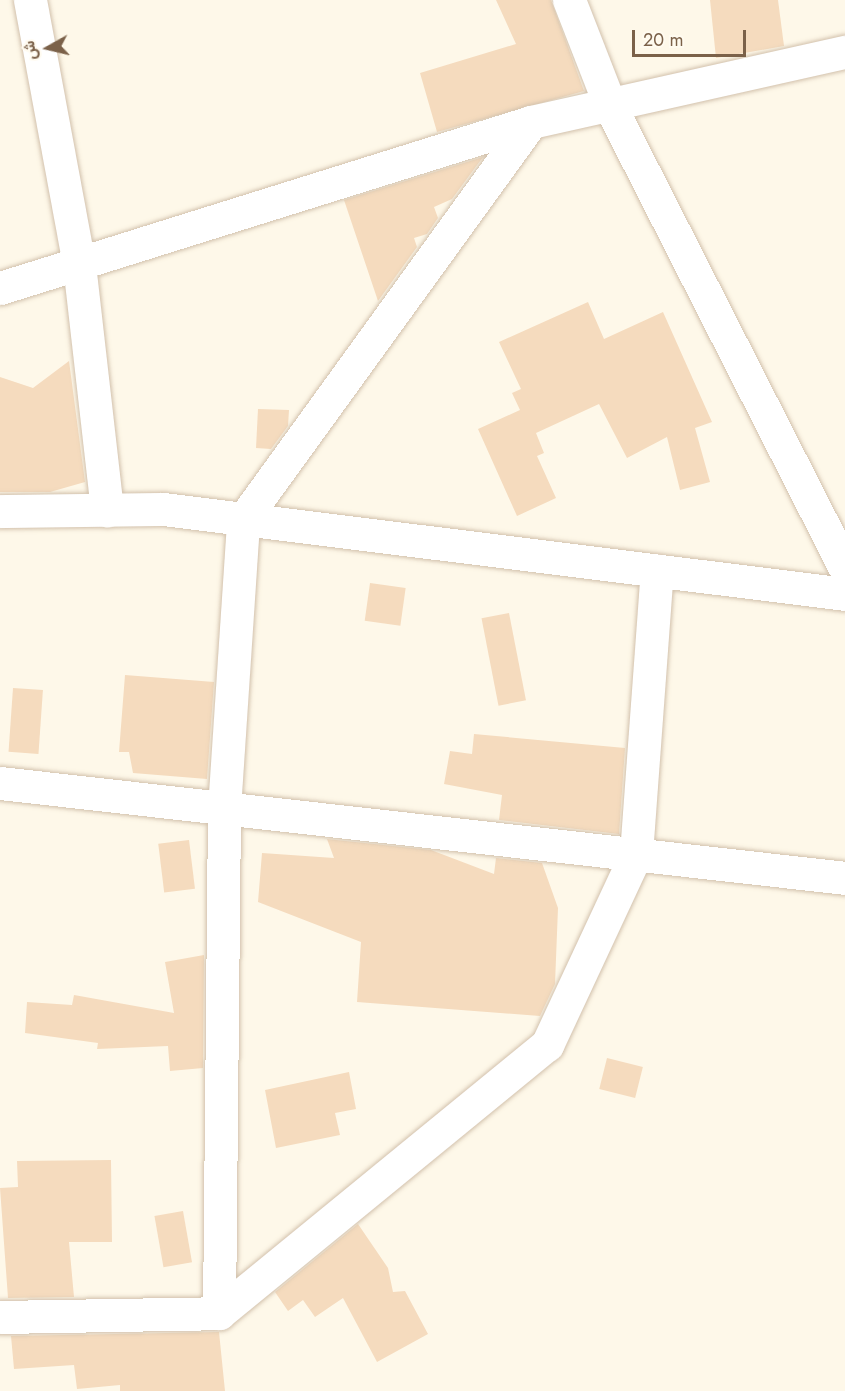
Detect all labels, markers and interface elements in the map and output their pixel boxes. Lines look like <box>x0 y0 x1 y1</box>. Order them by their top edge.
north arrow <box>18 18 78 78</box>
scale bar <box>635 18 749 56</box>
text: 20 m <box>643 27 683 53</box>
text: ش <box>17 39 42 62</box>

